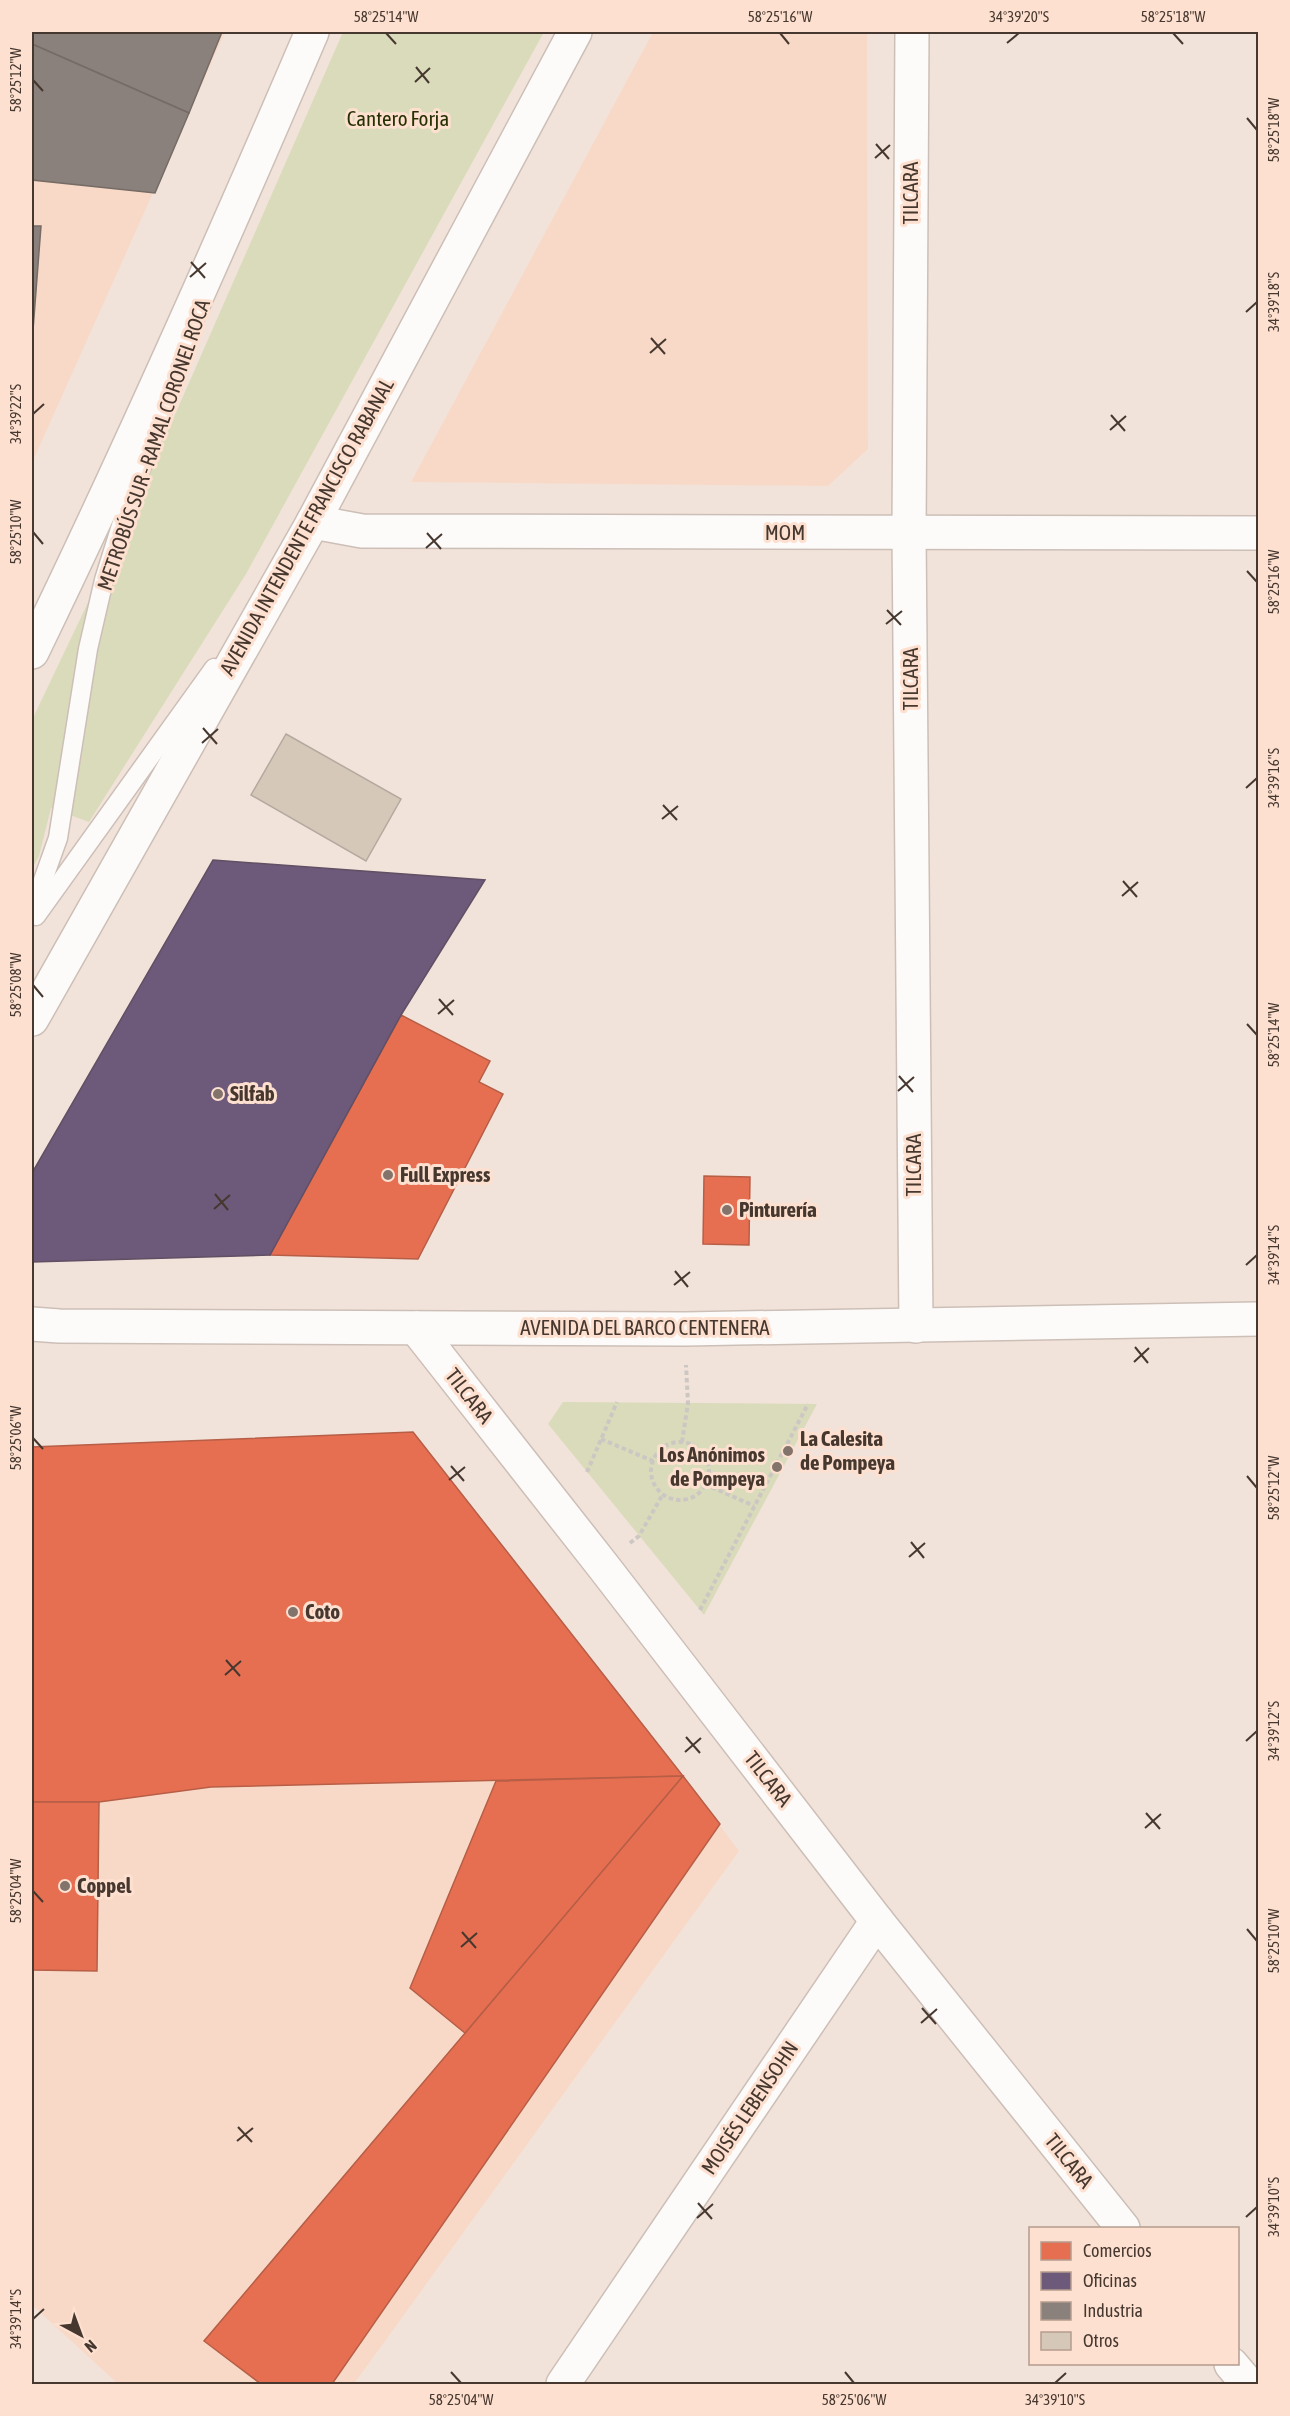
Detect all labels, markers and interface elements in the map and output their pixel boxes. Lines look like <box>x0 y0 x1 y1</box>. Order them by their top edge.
text: 58°25'14"W <box>354 8 418 25</box>
text: 58°25'16"W <box>748 8 812 25</box>
text: 34°39'20"S <box>989 8 1049 25</box>
text: 58°25'18"W <box>1141 8 1205 25</box>
text: 58°25'12"W <box>7 48 24 112</box>
text: 58°25'18"W <box>1265 98 1282 162</box>
park label: Cantero Forja <box>347 106 449 130</box>
street label: TILCARA <box>898 161 922 224</box>
text: 34°39'18"S <box>1265 272 1282 332</box>
street label: METROBÚS SUR - RAMAL CORONEL ROCA <box>92 295 214 593</box>
street label: AVENIDA INTENDENTE FRANCISCO RABANAL <box>214 374 398 679</box>
text: 34°39'22"S <box>7 384 24 444</box>
text: 58°25'10"W <box>7 500 24 564</box>
street label: MOM <box>765 520 805 544</box>
text: 58°25'16"W <box>1265 550 1282 614</box>
street label: TILCARA <box>898 647 922 710</box>
text: 34°39'16"S <box>1265 748 1282 808</box>
text: 58°25'08"W <box>7 953 24 1017</box>
text: 58°25'14"W <box>1265 1003 1282 1067</box>
place label: Silfab <box>230 1081 275 1105</box>
marker: Silfab <box>211 1087 225 1101</box>
street label: TILCARA <box>901 1133 925 1196</box>
place label: Full Express <box>400 1162 491 1186</box>
marker: Full Express <box>381 1168 395 1182</box>
place label: Pinturería <box>739 1197 817 1221</box>
marker: Pinturería <box>720 1203 734 1217</box>
text: 34°39'14"S <box>1265 1225 1282 1285</box>
street label: AVENIDA DEL BARCO CENTENERA <box>520 1315 770 1339</box>
street label: TILCARA <box>441 1363 499 1428</box>
text: 58°25'06"W <box>7 1406 24 1470</box>
place label: La Calesita de Pompeya <box>800 1426 895 1474</box>
place label: Los Anónimos de Pompeya <box>659 1442 766 1490</box>
marker: La Calesita de Pompeya <box>781 1444 795 1458</box>
text: 58°25'12"W <box>1265 1456 1282 1520</box>
marker: Los Anónimos de Pompeya <box>770 1460 784 1474</box>
place label: Coto <box>305 1599 340 1623</box>
marker: Coto <box>286 1605 300 1619</box>
text: 34°39'12"S <box>1265 1701 1282 1761</box>
street label: TILCARA <box>740 1746 798 1811</box>
text: 58°25'04"W <box>7 1859 24 1923</box>
place label: Coppel <box>77 1873 132 1897</box>
marker: Coppel <box>58 1879 72 1893</box>
text: 58°25'10"W <box>1265 1909 1282 1973</box>
street label: MOISÉS LEBENSOHN <box>696 2036 803 2178</box>
street label: TILCARA <box>1041 2128 1099 2193</box>
text: 34°39'10"S <box>1265 2177 1282 2237</box>
legend <box>1029 2227 1239 2365</box>
text: Comercios <box>1083 2240 1152 2261</box>
text: Oficinas <box>1083 2270 1137 2291</box>
text: 34°39'14"S <box>7 2289 24 2349</box>
text: Industria <box>1083 2300 1143 2321</box>
north arrow <box>51 2305 111 2365</box>
text: Otros <box>1083 2330 1119 2351</box>
text: N <box>81 2336 100 2356</box>
text: 58°25'04"W <box>429 2391 493 2408</box>
text: 58°25'06"W <box>822 2391 886 2408</box>
text: 34°39'10"S <box>1025 2391 1085 2408</box>

